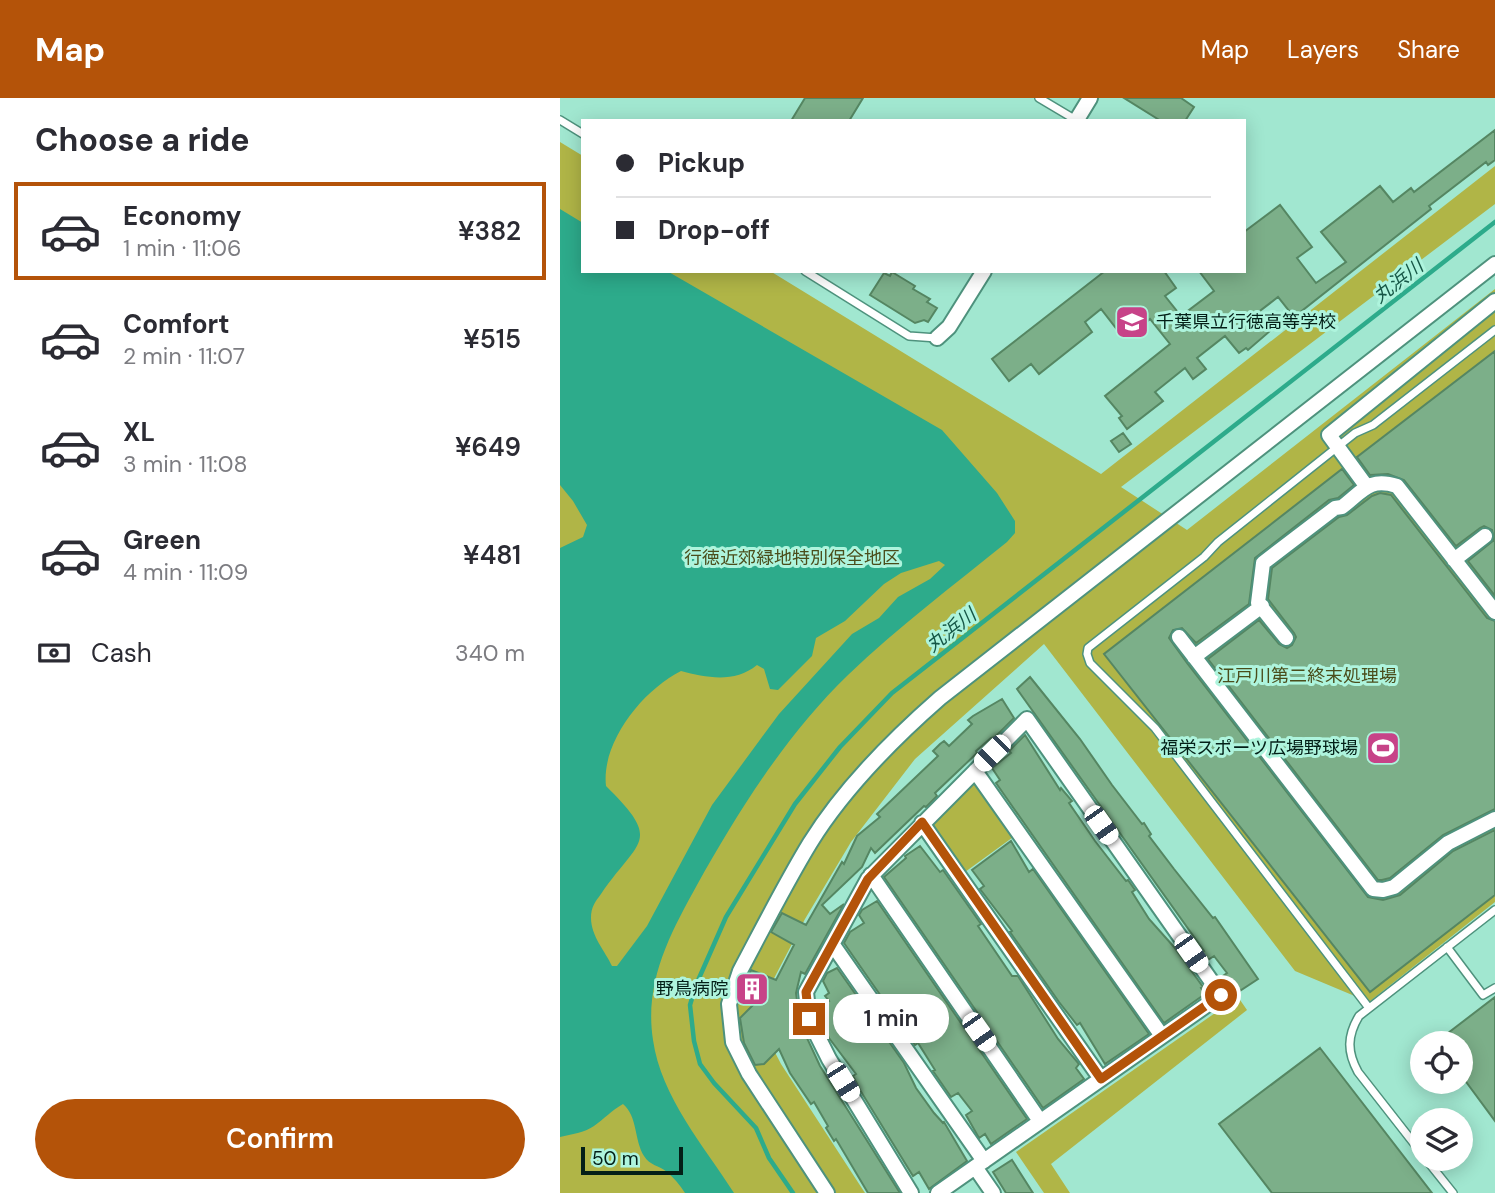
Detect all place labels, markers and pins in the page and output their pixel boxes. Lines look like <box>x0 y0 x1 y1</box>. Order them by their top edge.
school or university icon: 千葉県立行徳高等学校 <box>1113 303 1151 341</box>
place label: 千葉県立行徳高等学校 <box>1156 310 1336 334</box>
sports icon: 福栄スポーツ広場野球場 <box>1364 729 1402 767</box>
place label: 福栄スポーツ広場野球場 <box>1160 736 1358 760</box>
building icon: 野鳥病院 <box>733 970 771 1008</box>
place label: 野鳥病院 <box>656 977 728 1001</box>

